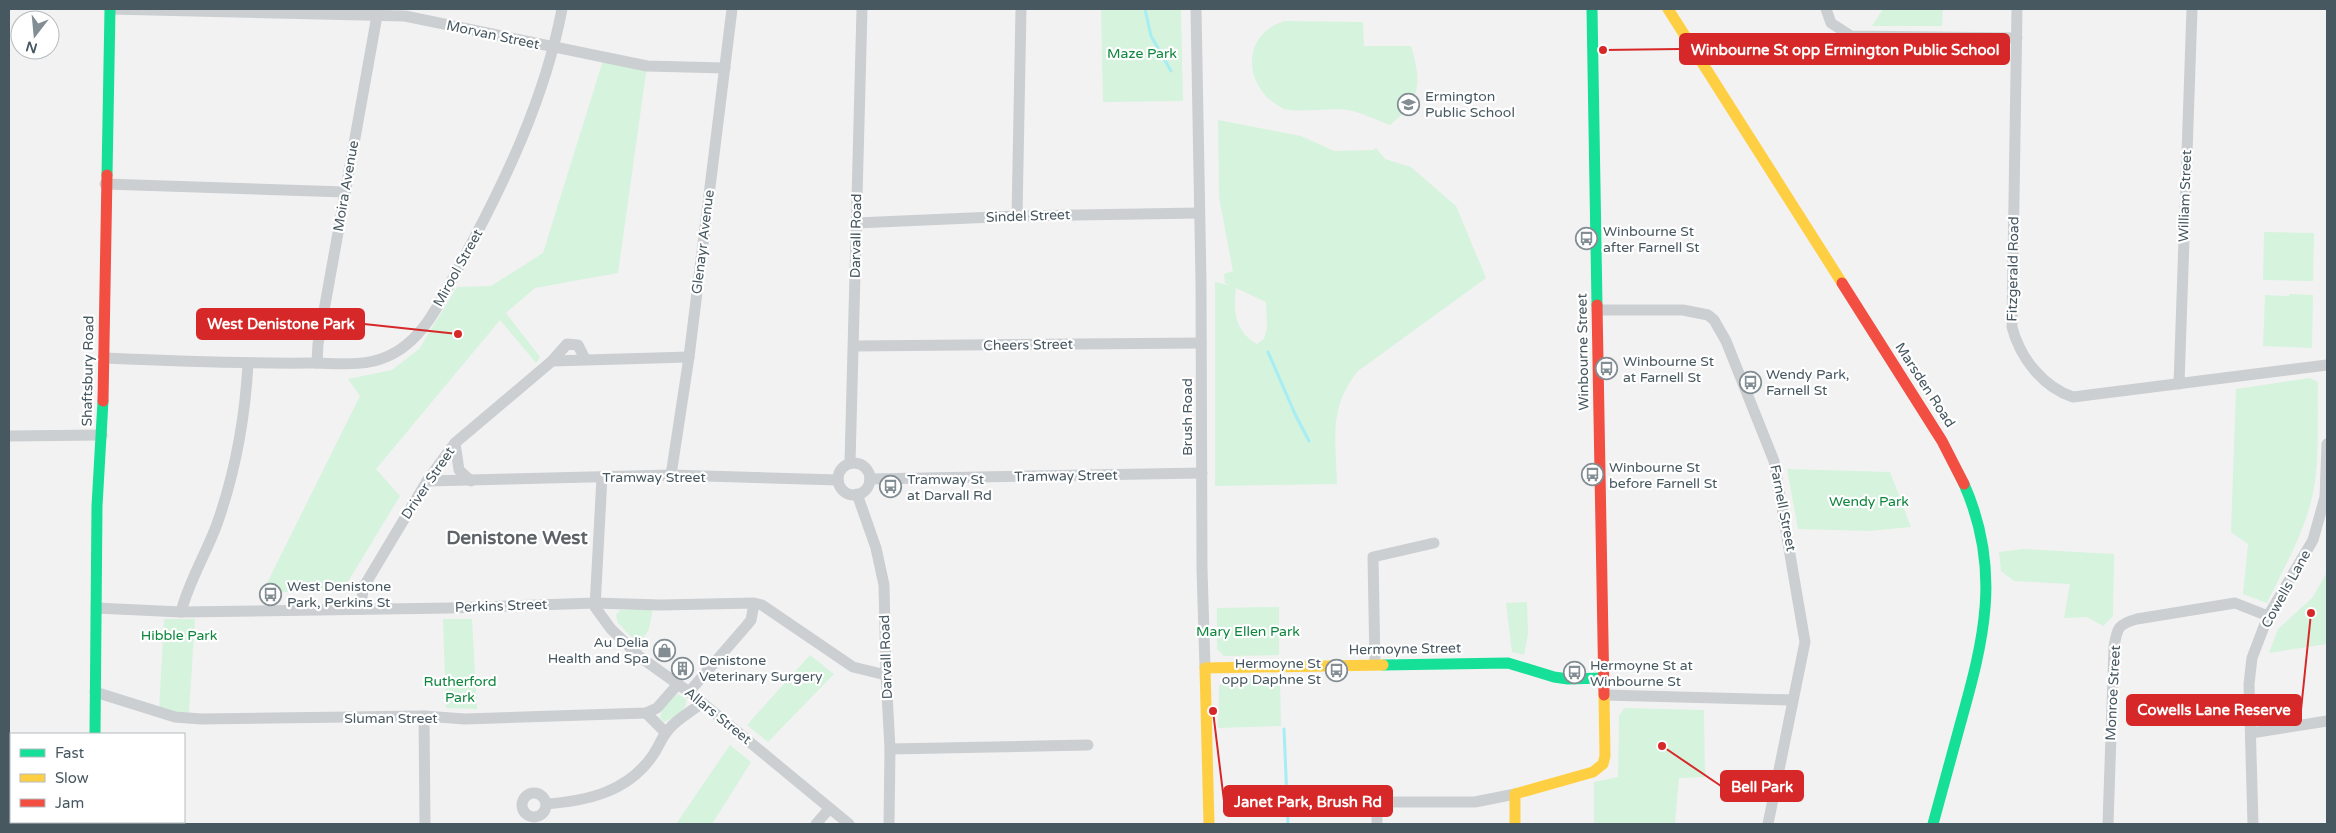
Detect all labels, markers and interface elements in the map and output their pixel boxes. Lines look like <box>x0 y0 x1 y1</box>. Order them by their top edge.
north arrow <box>10 10 60 60</box>
street label: Morvan Street <box>445 17 542 53</box>
callout: Winbourne St opp Ermington Public School <box>1680 34 2009 64</box>
text: N <box>24 37 39 57</box>
text: Winbourne St opp Ermington Public School <box>1691 41 1999 60</box>
park label: Maze Park <box>1107 45 1177 62</box>
place label: Ermington Public School <box>1425 88 1515 121</box>
school or university icon: Ermington Public School <box>1397 92 1421 116</box>
street label: Moira Avenue <box>330 139 362 233</box>
street label: William Street <box>2175 149 2195 242</box>
street label: Glenayr Avenue <box>688 189 718 295</box>
street label: Darvall Road <box>847 194 865 278</box>
street label: Sindel Street <box>986 206 1071 226</box>
street label: Fitzgerald Road <box>2004 216 2022 322</box>
place label: Winbourne St after Farnell St <box>1603 223 1700 256</box>
street label: Mirool Street <box>430 226 487 310</box>
bus stop icon: Winbourne St after Farnell St <box>1575 227 1599 251</box>
street label: Winbourne Street <box>1573 293 1593 411</box>
callout: West Denistone Park <box>197 309 364 339</box>
street label: Shaftsbury Road <box>79 315 97 427</box>
text: West Denistone Park <box>207 315 355 333</box>
street label: Cheers Street <box>983 336 1074 354</box>
street label: Marsden Road <box>1891 339 1959 431</box>
place label: Winbourne St at Farnell St <box>1623 353 1715 386</box>
bus stop icon: Winbourne St at Farnell St <box>1595 357 1619 381</box>
place label: Wendy Park, Farnell St <box>1766 366 1850 399</box>
bus stop icon: Wendy Park, Farnell St <box>1738 370 1762 394</box>
street label: Brush Road <box>1179 378 1196 456</box>
street label: Driver Street <box>398 443 459 522</box>
place label: Winbourne St before Farnell St <box>1609 459 1718 492</box>
bus stop icon: Winbourne St before Farnell St <box>1581 463 1605 487</box>
street label: Farnell Street <box>1766 463 1800 553</box>
street label: Tramway Street <box>1014 467 1119 485</box>
street label: Tramway Street <box>602 469 706 486</box>
place label: Tramway St at Darvall Rd <box>907 471 992 504</box>
bus stop icon: Tramway St at Darvall Rd <box>879 475 903 499</box>
park label: Wendy Park <box>1829 493 1909 510</box>
district label: Denistone West <box>446 527 588 549</box>
street label: Cowells Lane <box>2258 547 2314 631</box>
place label: West Denistone Park, Perkins St <box>287 578 391 611</box>
bus stop icon: West Denistone Park, Perkins St <box>259 582 283 606</box>
street label: Perkins Street <box>454 596 548 616</box>
street label: Darvall Road <box>876 614 896 700</box>
park label: Mary Ellen Park <box>1196 623 1300 640</box>
park label: Hibble Park <box>141 627 218 644</box>
place label: Au Delia Health and Spa <box>548 634 649 667</box>
shop icon: Au Delia Health and Spa <box>653 638 677 662</box>
street label: Hermoyne Street <box>1349 640 1462 658</box>
street label: Monroe Street <box>2102 644 2124 741</box>
place label: Denistone Veterinary Surgery <box>699 652 823 685</box>
place label: Hermoyne St opp Daphne St <box>1222 655 1322 688</box>
building icon: Denistone Veterinary Surgery <box>671 656 695 680</box>
place label: Hermoyne St at Winbourne St <box>1590 657 1694 690</box>
bus stop icon: Hermoyne St opp Daphne St <box>1325 659 1349 683</box>
bus stop icon: Hermoyne St at Winbourne St <box>1562 661 1586 685</box>
park label: Rutherford Park <box>423 673 497 706</box>
street label: Allars Street <box>681 684 755 748</box>
callout: Cowells Lane Reserve <box>2127 695 2301 725</box>
text: Cowells Lane Reserve <box>2137 701 2291 719</box>
street label: Sluman Street <box>344 710 438 727</box>
legend <box>10 733 185 823</box>
text: Fast <box>55 744 85 762</box>
text: Slow <box>55 769 89 787</box>
callout: Bell Park <box>1721 771 1803 801</box>
text: Bell Park <box>1731 778 1793 796</box>
callout: Janet Park, Brush Rd <box>1224 786 1392 816</box>
text: Janet Park, Brush Rd <box>1233 793 1382 811</box>
text: Jam <box>55 794 84 812</box>

